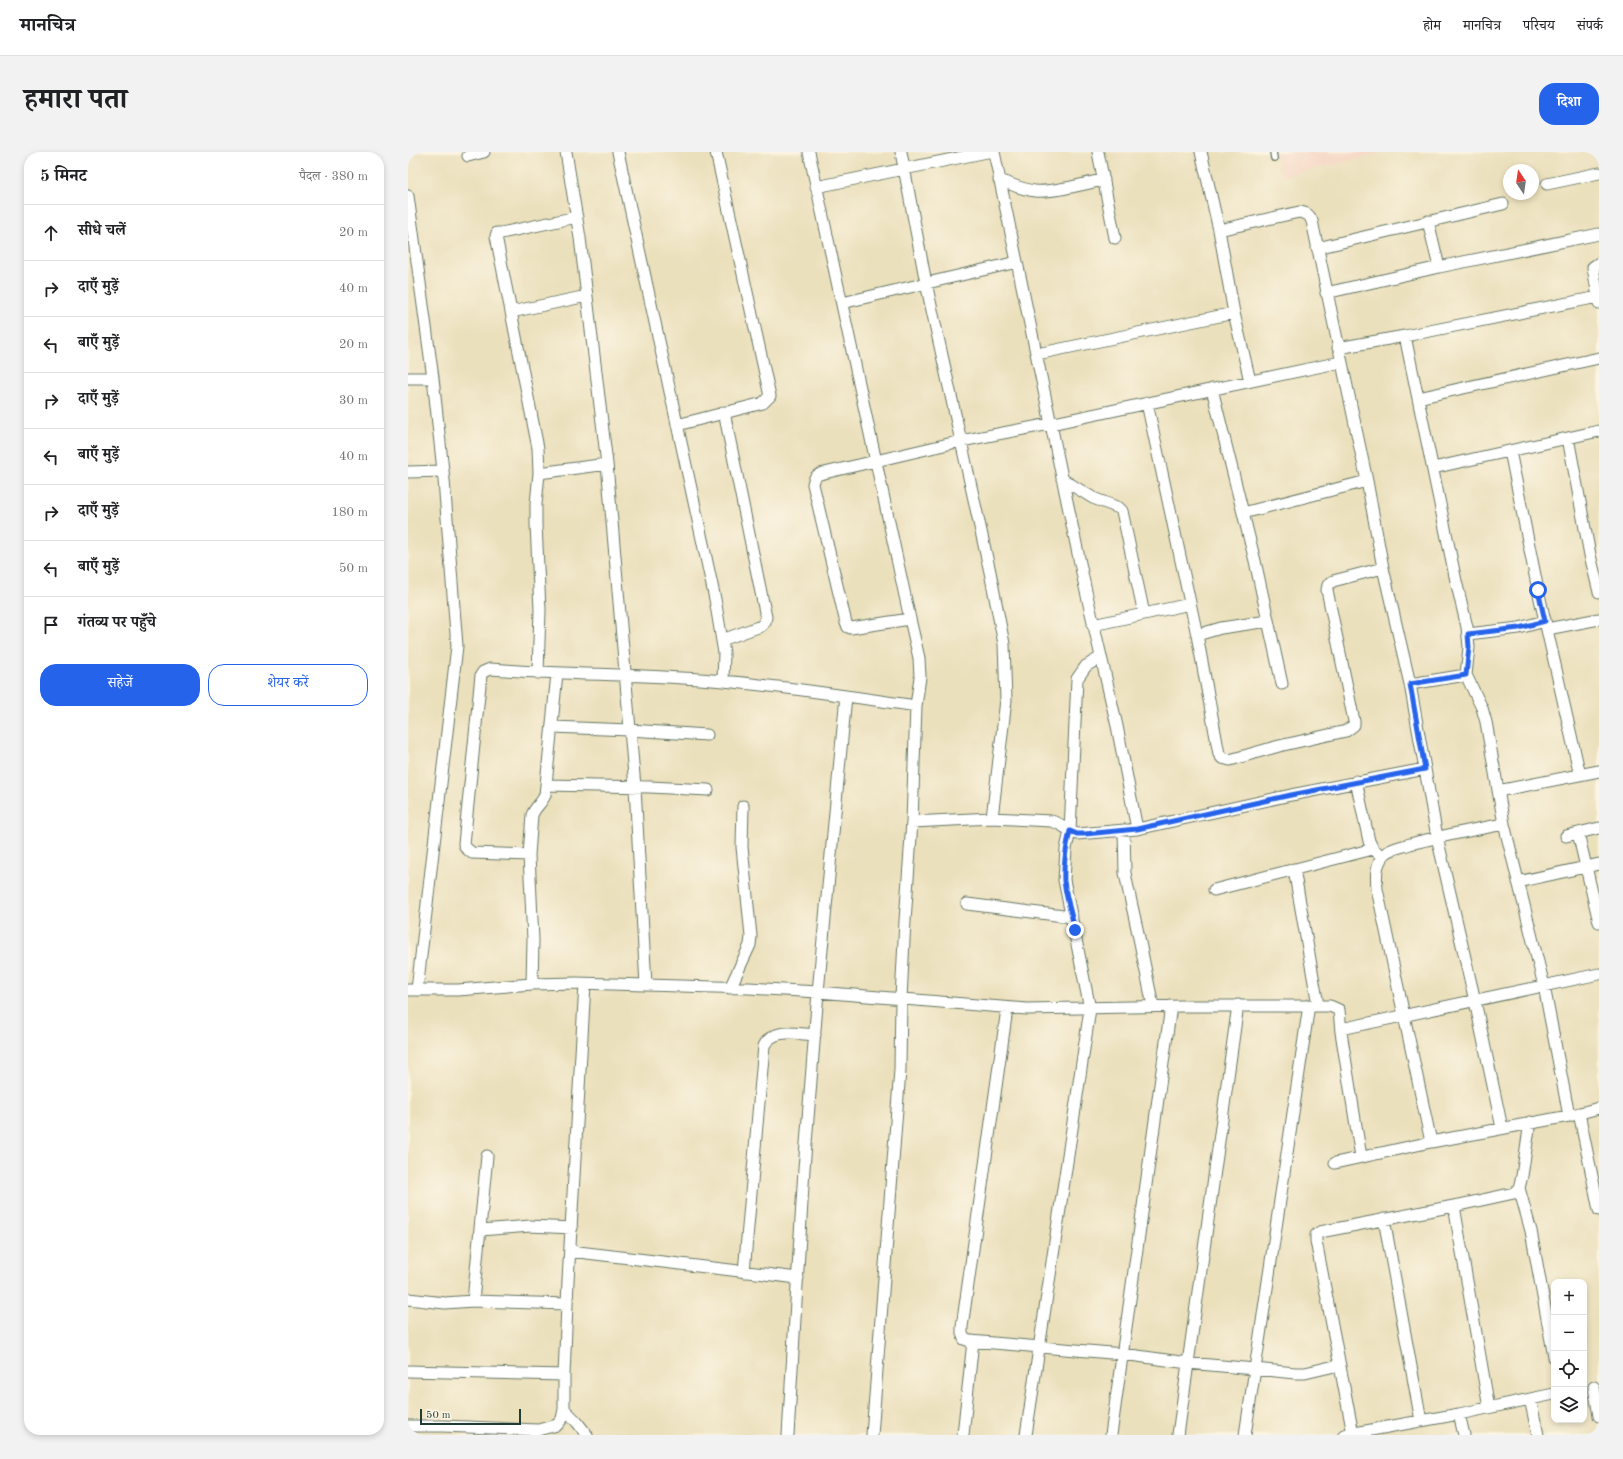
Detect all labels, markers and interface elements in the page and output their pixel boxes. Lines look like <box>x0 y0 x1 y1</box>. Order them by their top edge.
text: मानचित्र <box>20 17 75 36</box>
text: होम <box>1423 19 1441 33</box>
text: मानचित्र <box>1463 19 1501 33</box>
text: परिचय <box>1523 19 1555 33</box>
text: संपर्क <box>1577 19 1603 33</box>
button: दिशा <box>1539 83 1599 125</box>
text: हमारा पता <box>24 87 127 115</box>
north arrow <box>1503 164 1539 200</box>
text: 5 मिनट <box>40 168 87 185</box>
text: पैदल · 380 m <box>299 170 368 183</box>
icon: ahead <box>40 222 62 244</box>
text: सीधे चलें <box>78 224 126 239</box>
text: 20 m <box>339 226 368 239</box>
icon: right <box>40 278 62 300</box>
text: दाएँ मुड़ें <box>78 280 119 295</box>
text: 40 m <box>339 282 368 295</box>
icon: left <box>40 334 62 356</box>
text: बाएँ मुड़ें <box>78 336 119 351</box>
text: 20 m <box>339 338 368 351</box>
icon: right <box>40 390 62 412</box>
text: दाएँ मुड़ें <box>78 392 119 407</box>
text: 30 m <box>339 394 368 407</box>
icon: left <box>40 446 62 468</box>
text: बाएँ मुड़ें <box>78 448 119 463</box>
text: 40 m <box>339 450 368 463</box>
icon: right <box>40 502 62 524</box>
text: दाएँ मुड़ें <box>78 504 119 519</box>
text: 180 m <box>331 506 368 519</box>
icon: left <box>40 558 62 580</box>
text: बाएँ मुड़ें <box>78 560 119 575</box>
text: 50 m <box>339 562 368 575</box>
route start <box>1529 581 1547 599</box>
icon: arrive <box>40 614 62 636</box>
text: गंतव्य पर पहुँचे <box>78 616 156 631</box>
button: सहेजें <box>40 664 200 706</box>
button: शेयर करें <box>208 664 368 706</box>
route end <box>1066 921 1084 939</box>
map controls <box>1551 1279 1587 1423</box>
button: + <box>1551 1279 1587 1315</box>
button: − <box>1551 1315 1587 1351</box>
button: locate <box>1551 1351 1587 1387</box>
button: layers <box>1551 1387 1587 1423</box>
scale bar <box>420 1407 521 1426</box>
text: 50 m <box>426 1410 451 1421</box>

